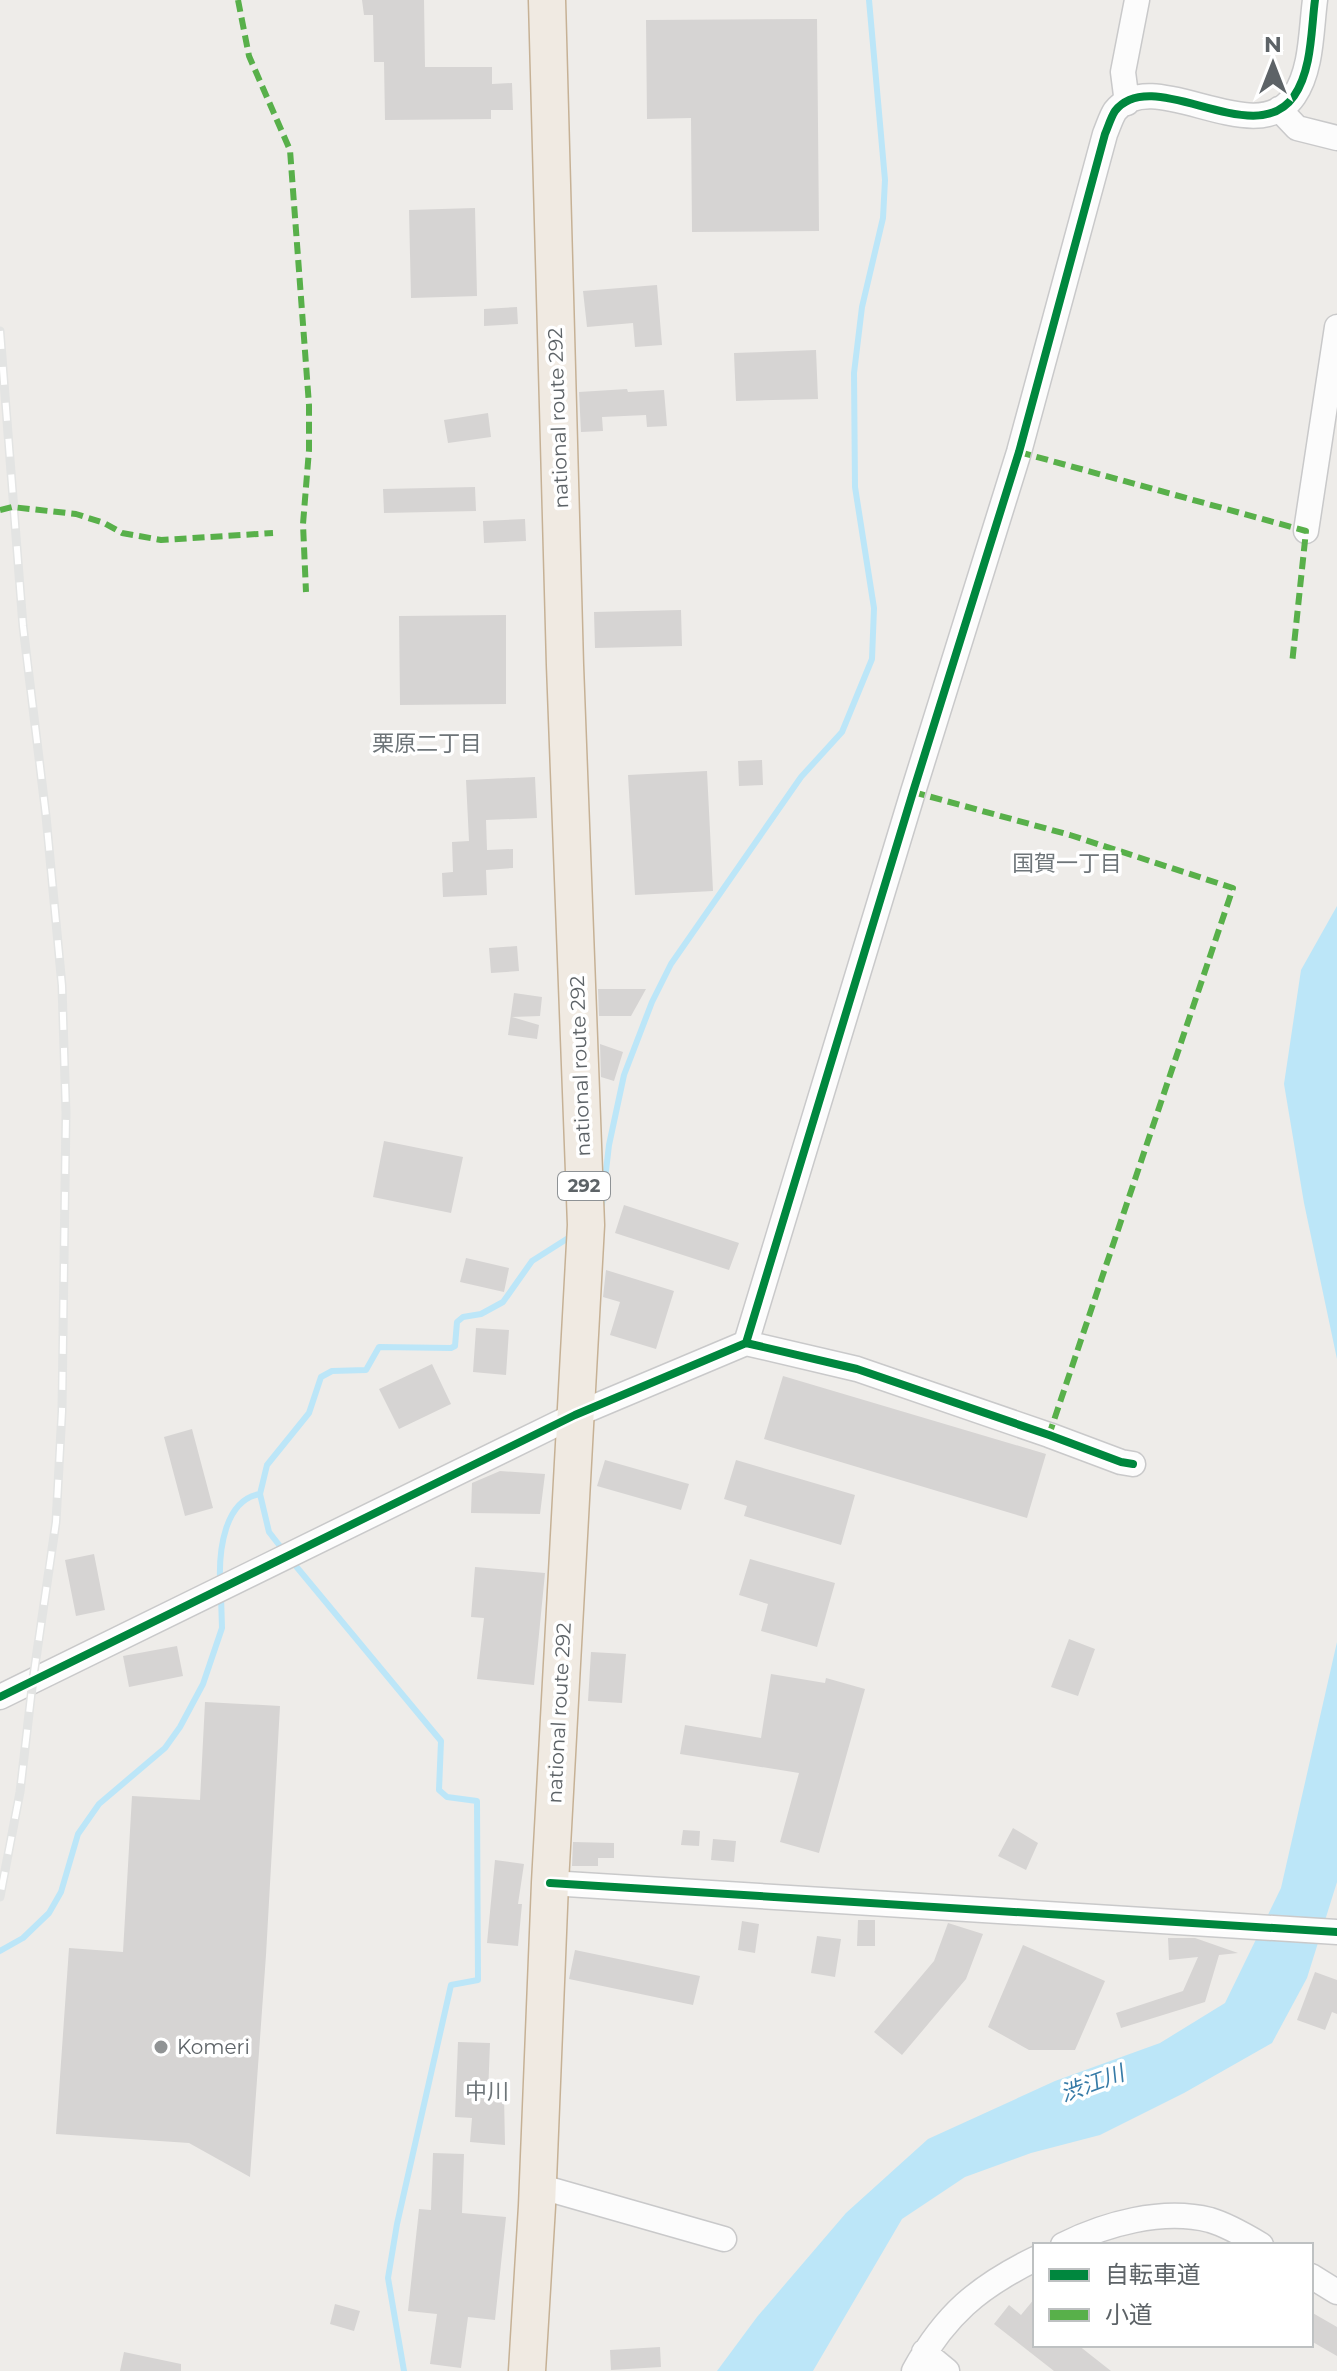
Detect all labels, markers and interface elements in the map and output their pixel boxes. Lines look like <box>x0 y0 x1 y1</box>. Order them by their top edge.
north arrow <box>1233 24 1313 104</box>
text: N <box>1264 31 1282 58</box>
street label: national route 292 <box>543 327 573 509</box>
district label: 栗原二丁目 <box>372 730 482 757</box>
district label: 国賀一丁目 <box>1012 850 1122 877</box>
street label: national route 292 <box>565 975 595 1157</box>
road number: 292 <box>558 1172 610 1200</box>
street label: national route 292 <box>542 1622 576 1804</box>
place label: Komeri <box>177 2035 250 2059</box>
marker: Komeri <box>152 2038 170 2056</box>
water label: 渋江川 <box>1057 2059 1130 2107</box>
district label: 中川 <box>465 2078 509 2105</box>
legend <box>1033 2243 1313 2347</box>
text: 自転車道 <box>1105 2260 1201 2289</box>
text: 小道 <box>1105 2300 1153 2329</box>

